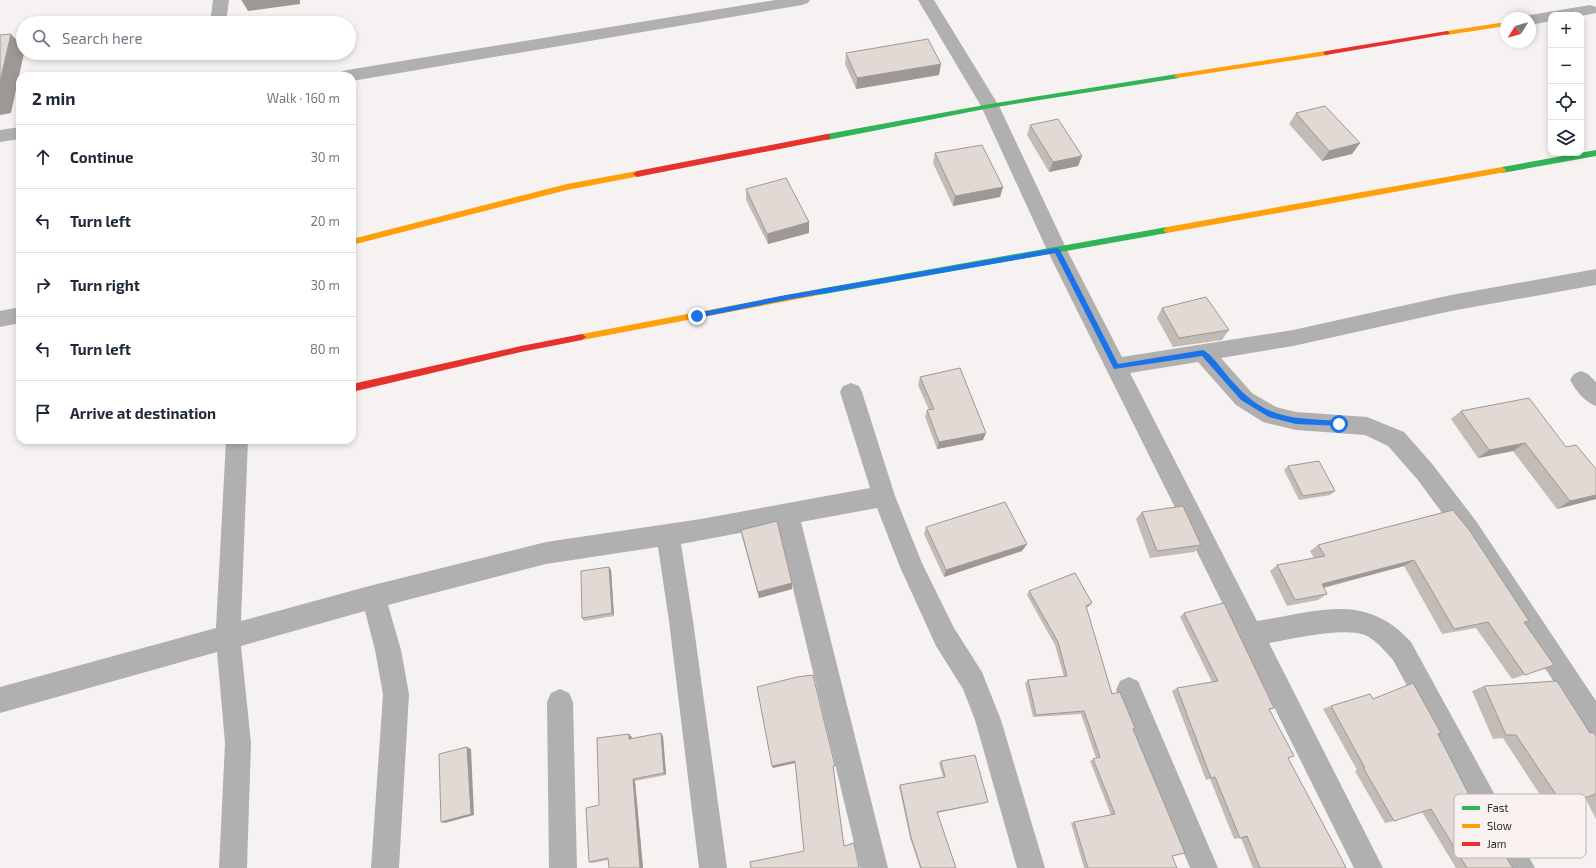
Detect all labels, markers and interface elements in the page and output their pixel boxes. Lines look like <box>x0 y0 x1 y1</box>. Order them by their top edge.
north arrow <box>1500 12 1536 48</box>
map controls <box>1548 12 1584 156</box>
button: + <box>1548 12 1584 48</box>
search box <box>16 16 356 60</box>
icon: search <box>30 27 52 49</box>
text: Search here <box>62 29 143 47</box>
button: − <box>1548 48 1584 84</box>
button: locate <box>1548 84 1584 120</box>
text: 2 min <box>32 88 75 108</box>
text: Walk · 160 m <box>267 90 340 106</box>
button: layers <box>1548 120 1584 156</box>
icon: ahead <box>32 146 54 168</box>
text: Continue <box>70 148 133 166</box>
text: 30 m <box>311 149 340 165</box>
icon: left <box>32 210 54 232</box>
text: Turn left <box>70 212 131 230</box>
text: 20 m <box>311 213 340 229</box>
icon: right <box>32 274 54 296</box>
text: Turn right <box>70 276 140 294</box>
text: 30 m <box>311 277 340 293</box>
route end <box>688 307 706 325</box>
icon: left <box>32 338 54 360</box>
text: Turn left <box>70 340 131 358</box>
text: 80 m <box>310 341 340 357</box>
icon: arrive <box>32 402 54 424</box>
text: Arrive at destination <box>70 404 216 422</box>
route start <box>1330 415 1348 433</box>
legend <box>1454 794 1586 858</box>
text: Fast <box>1487 801 1509 814</box>
text: Slow <box>1487 819 1512 832</box>
text: Jam <box>1487 837 1506 850</box>

